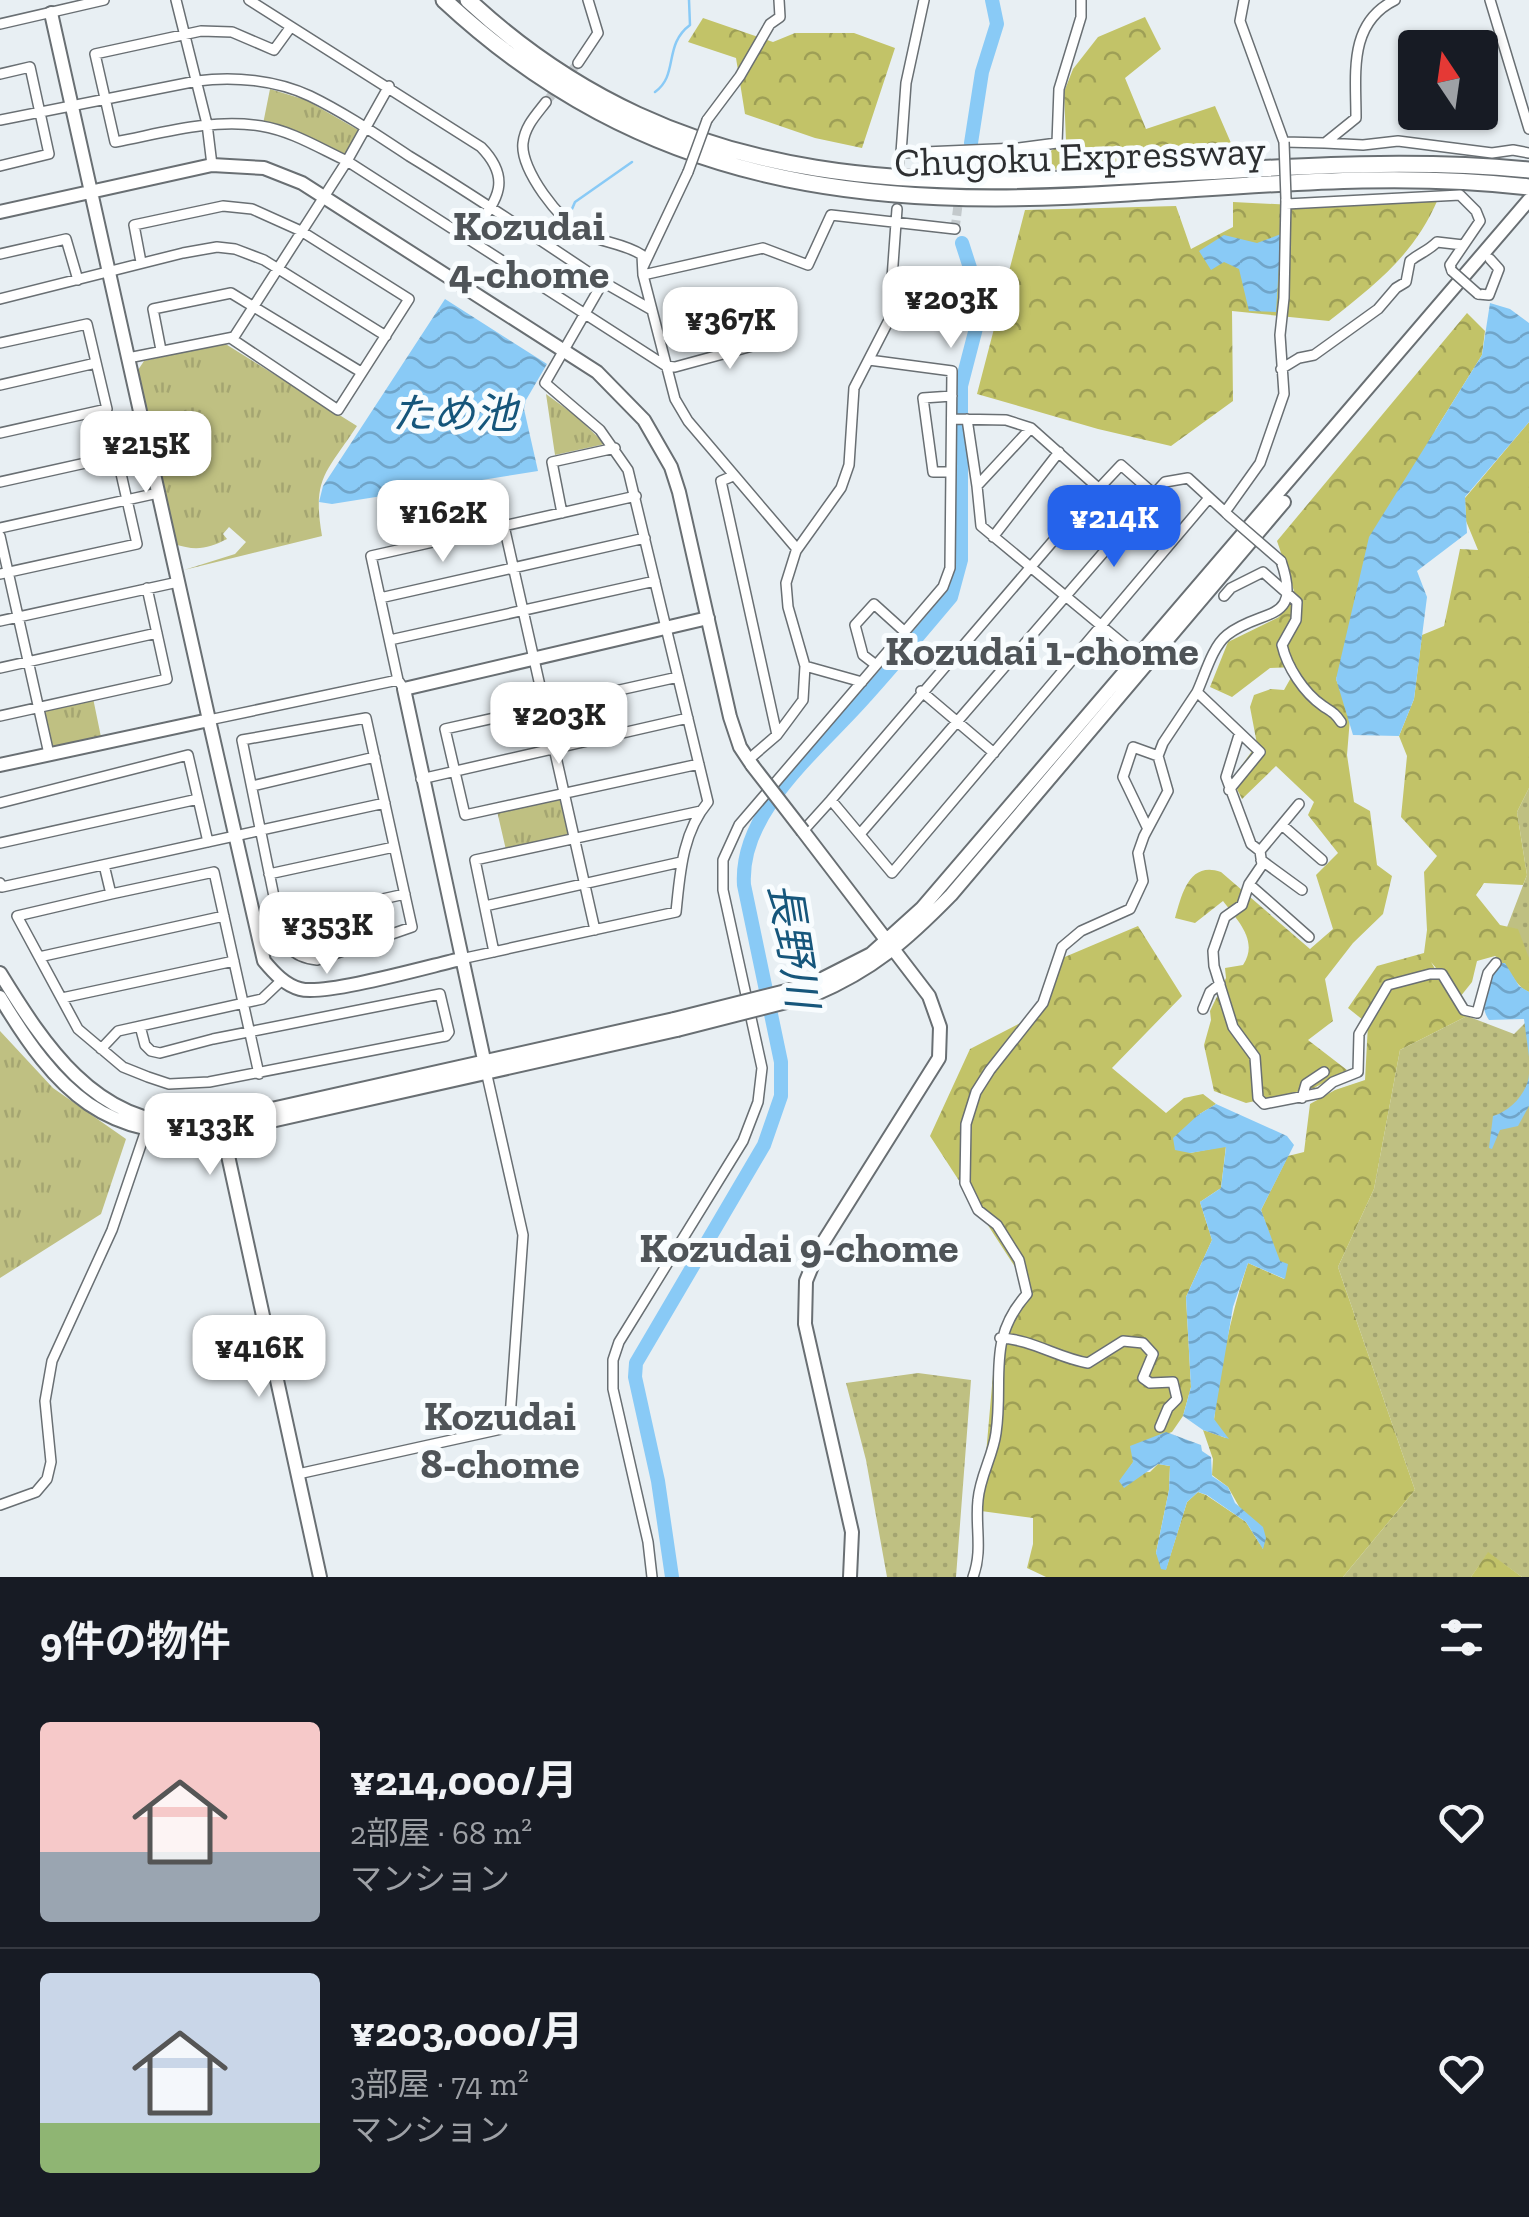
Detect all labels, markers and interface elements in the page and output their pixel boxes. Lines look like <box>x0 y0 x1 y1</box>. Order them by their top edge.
north arrow <box>1398 30 1498 130</box>
map controls <box>1398 30 1498 130</box>
street label: Chugoku Expressway <box>893 126 1267 186</box>
district label: Kozudai 4-chome <box>449 200 609 299</box>
pin: ¥203K <box>881 266 1021 351</box>
text: ¥203K <box>904 279 998 317</box>
pin: ¥367K <box>660 287 800 372</box>
text: ¥367K <box>685 300 775 338</box>
water label: ため池 <box>391 388 521 439</box>
pin: ¥215K <box>76 411 216 496</box>
text: ¥215K <box>102 424 190 462</box>
pin: ¥162K <box>373 480 513 565</box>
pin: ¥214K <box>1044 485 1184 570</box>
text: ¥162K <box>399 493 487 531</box>
text: ¥214K <box>1070 498 1158 536</box>
district label: Kozudai 1-chome <box>885 625 1199 676</box>
pin: ¥203K <box>489 682 629 767</box>
text: ¥203K <box>512 695 606 733</box>
water label: 長野川 <box>758 879 829 1015</box>
pin: ¥353K <box>257 892 397 977</box>
text: ¥353K <box>281 905 373 943</box>
pin: ¥133K <box>140 1093 280 1178</box>
text: ¥133K <box>166 1106 254 1144</box>
district label: Kozudai 9-chome <box>639 1222 959 1273</box>
pin: ¥416K <box>189 1315 329 1400</box>
text: ¥416K <box>215 1328 303 1366</box>
district label: Kozudai 8-chome <box>420 1390 580 1489</box>
icon: filters <box>1434 1610 1489 1665</box>
text: 9件の物件 <box>40 1616 230 1667</box>
text: ¥214,000/月 <box>350 1755 578 1806</box>
icon: home <box>120 1762 240 1882</box>
icon: heart <box>1434 1795 1489 1850</box>
text: 2部屋 · 68 m² <box>350 1814 532 1852</box>
text: マンション <box>350 1860 510 1898</box>
text: ¥203,000/月 <box>350 2006 583 2057</box>
icon: home <box>120 2013 240 2133</box>
icon: heart <box>1434 2046 1489 2101</box>
text: 3部屋 · 74 m² <box>350 2065 529 2103</box>
text: マンション <box>350 2111 510 2149</box>

